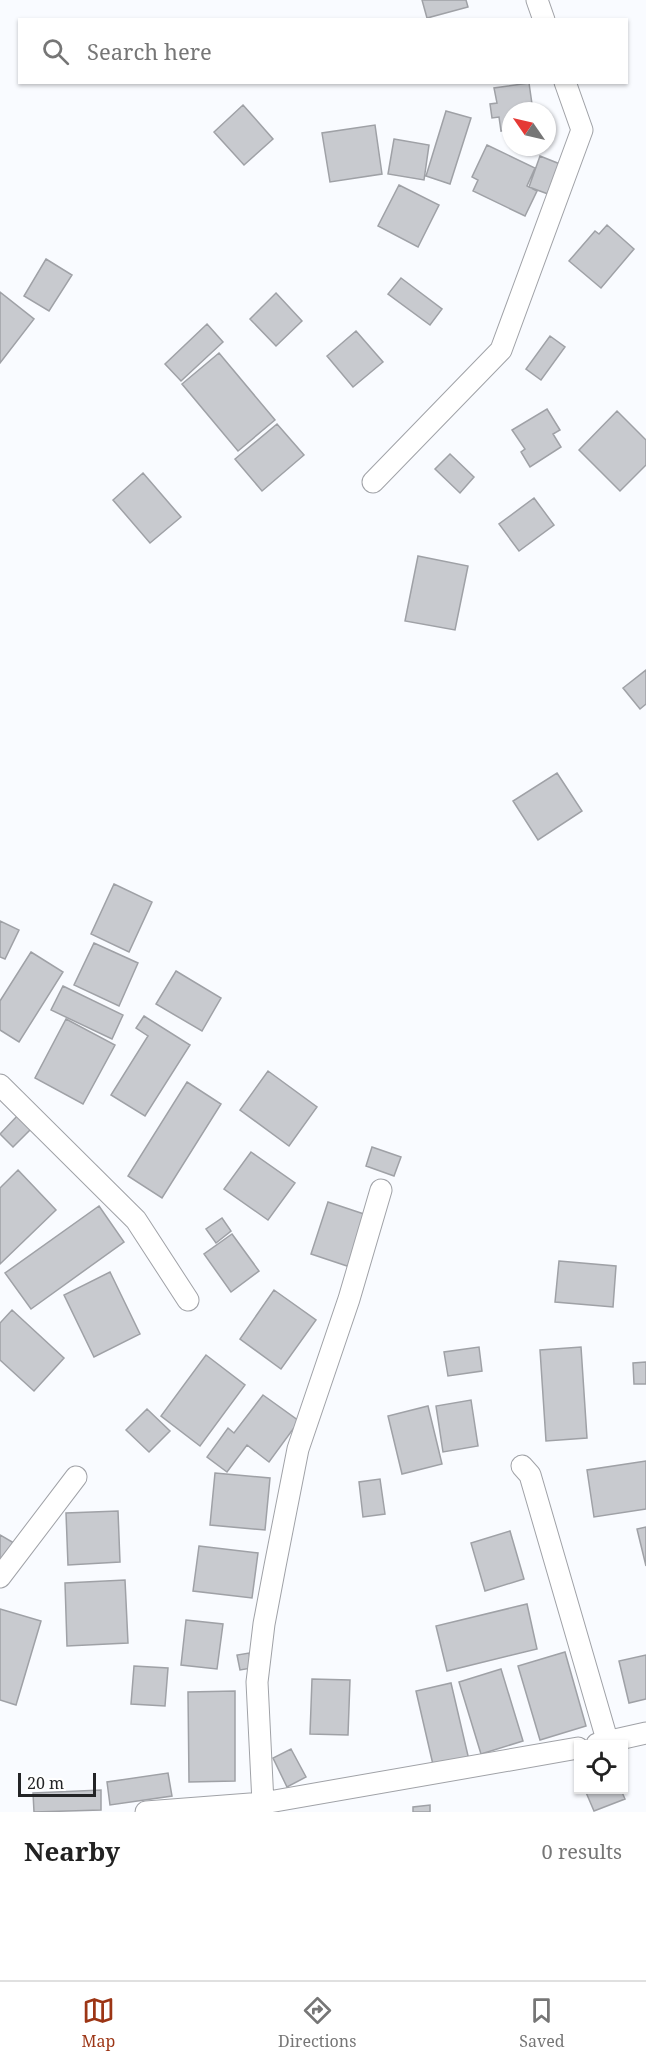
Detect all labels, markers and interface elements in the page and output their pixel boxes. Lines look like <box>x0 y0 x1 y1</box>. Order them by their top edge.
search box <box>18 18 628 84</box>
icon: search <box>39 35 72 68</box>
text: Search here <box>87 36 212 66</box>
north arrow <box>502 102 556 156</box>
map controls <box>574 1740 628 1794</box>
button: locate <box>574 1740 628 1794</box>
scale bar <box>18 1770 96 1798</box>
text: 20 m <box>27 1772 64 1794</box>
text: Nearby <box>24 1833 120 1869</box>
text: 0 results <box>542 1838 622 1865</box>
tab: Map <box>81 1994 115 2052</box>
tab: Directions <box>278 1994 356 2052</box>
tab: Saved <box>519 1994 565 2052</box>

